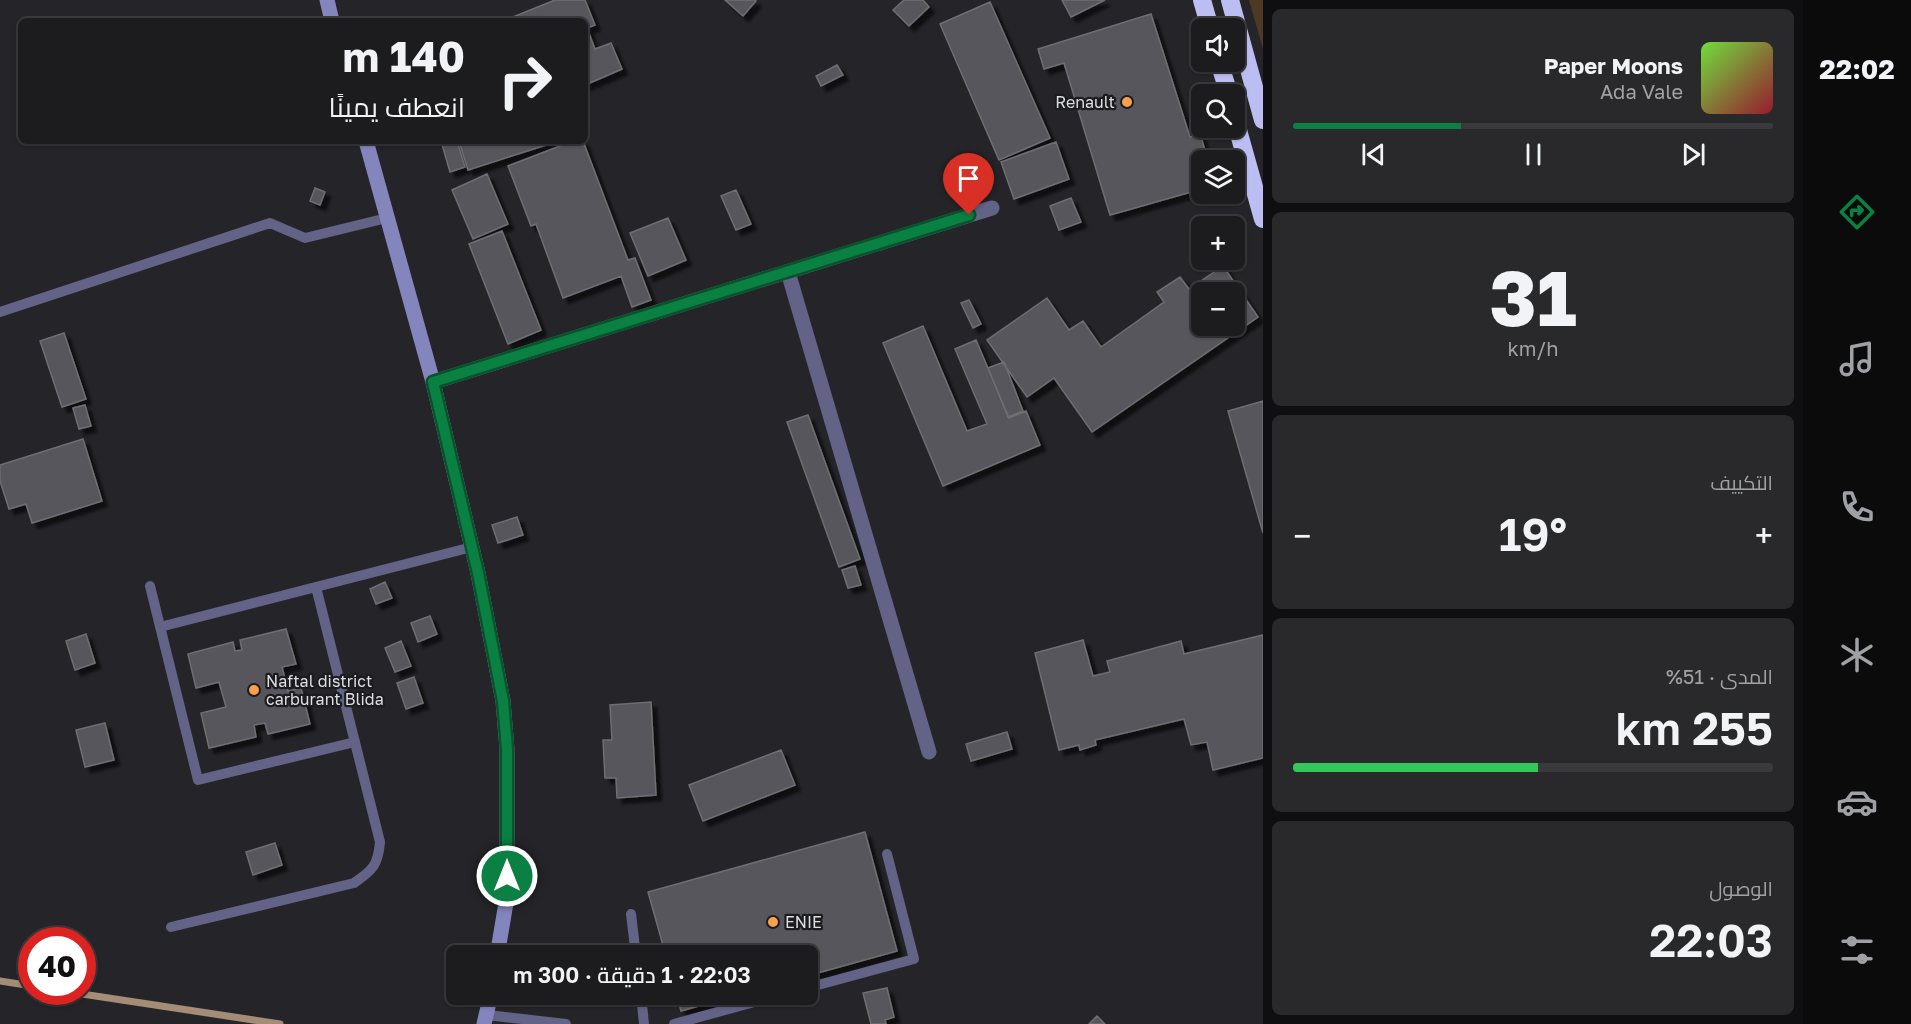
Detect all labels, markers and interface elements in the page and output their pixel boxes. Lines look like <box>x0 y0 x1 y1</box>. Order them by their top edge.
map controls <box>1191 18 1245 336</box>
button: sound <box>1191 18 1245 72</box>
text: 140 m <box>343 31 465 81</box>
icon: right <box>486 42 564 120</box>
text: Paper Moons <box>1544 52 1683 79</box>
text: 22:02 <box>1819 53 1895 85</box>
text: Ada Vale <box>1600 79 1683 103</box>
button: search <box>1191 84 1245 138</box>
text: انعطف يمينًا <box>329 91 465 123</box>
place label: Renault <box>1055 92 1115 112</box>
marker: Renault <box>1120 95 1134 109</box>
icon: previous <box>1357 138 1390 171</box>
icon: pause <box>1517 138 1550 171</box>
icon: next <box>1677 138 1710 171</box>
button: layers <box>1191 150 1245 204</box>
pin <box>943 153 994 215</box>
icon: arrive <box>952 162 985 195</box>
icon: directions <box>1836 191 1878 233</box>
button: + <box>1191 216 1245 270</box>
text: 31 <box>1489 250 1577 343</box>
button: − <box>1191 282 1245 336</box>
text: km/h <box>1508 336 1558 360</box>
icon: music <box>1836 338 1878 380</box>
text: التكييف <box>1710 470 1773 494</box>
icon: phone <box>1836 486 1878 528</box>
text: 19° <box>1499 507 1567 561</box>
text: − <box>1293 516 1311 555</box>
text: + <box>1755 516 1773 555</box>
icon: climate <box>1836 634 1878 676</box>
text: المدى · 51% <box>1666 664 1773 688</box>
place label: Naftal district carburant Blida <box>266 671 384 709</box>
marker: Naftal district carburant Blida <box>247 683 261 697</box>
text: 255 km <box>1616 701 1773 755</box>
icon: car <box>1836 781 1878 823</box>
position arrow <box>475 844 539 908</box>
text: الوصول <box>1709 876 1773 900</box>
place label: ENIE <box>785 912 822 932</box>
text: 22:03 <box>1649 913 1773 967</box>
marker: ENIE <box>766 915 780 929</box>
speed limit sign: 40 <box>18 927 96 1005</box>
icon: filters <box>1836 929 1878 971</box>
text: 22:03 · 1 دقيقة · 300 m <box>513 961 751 988</box>

